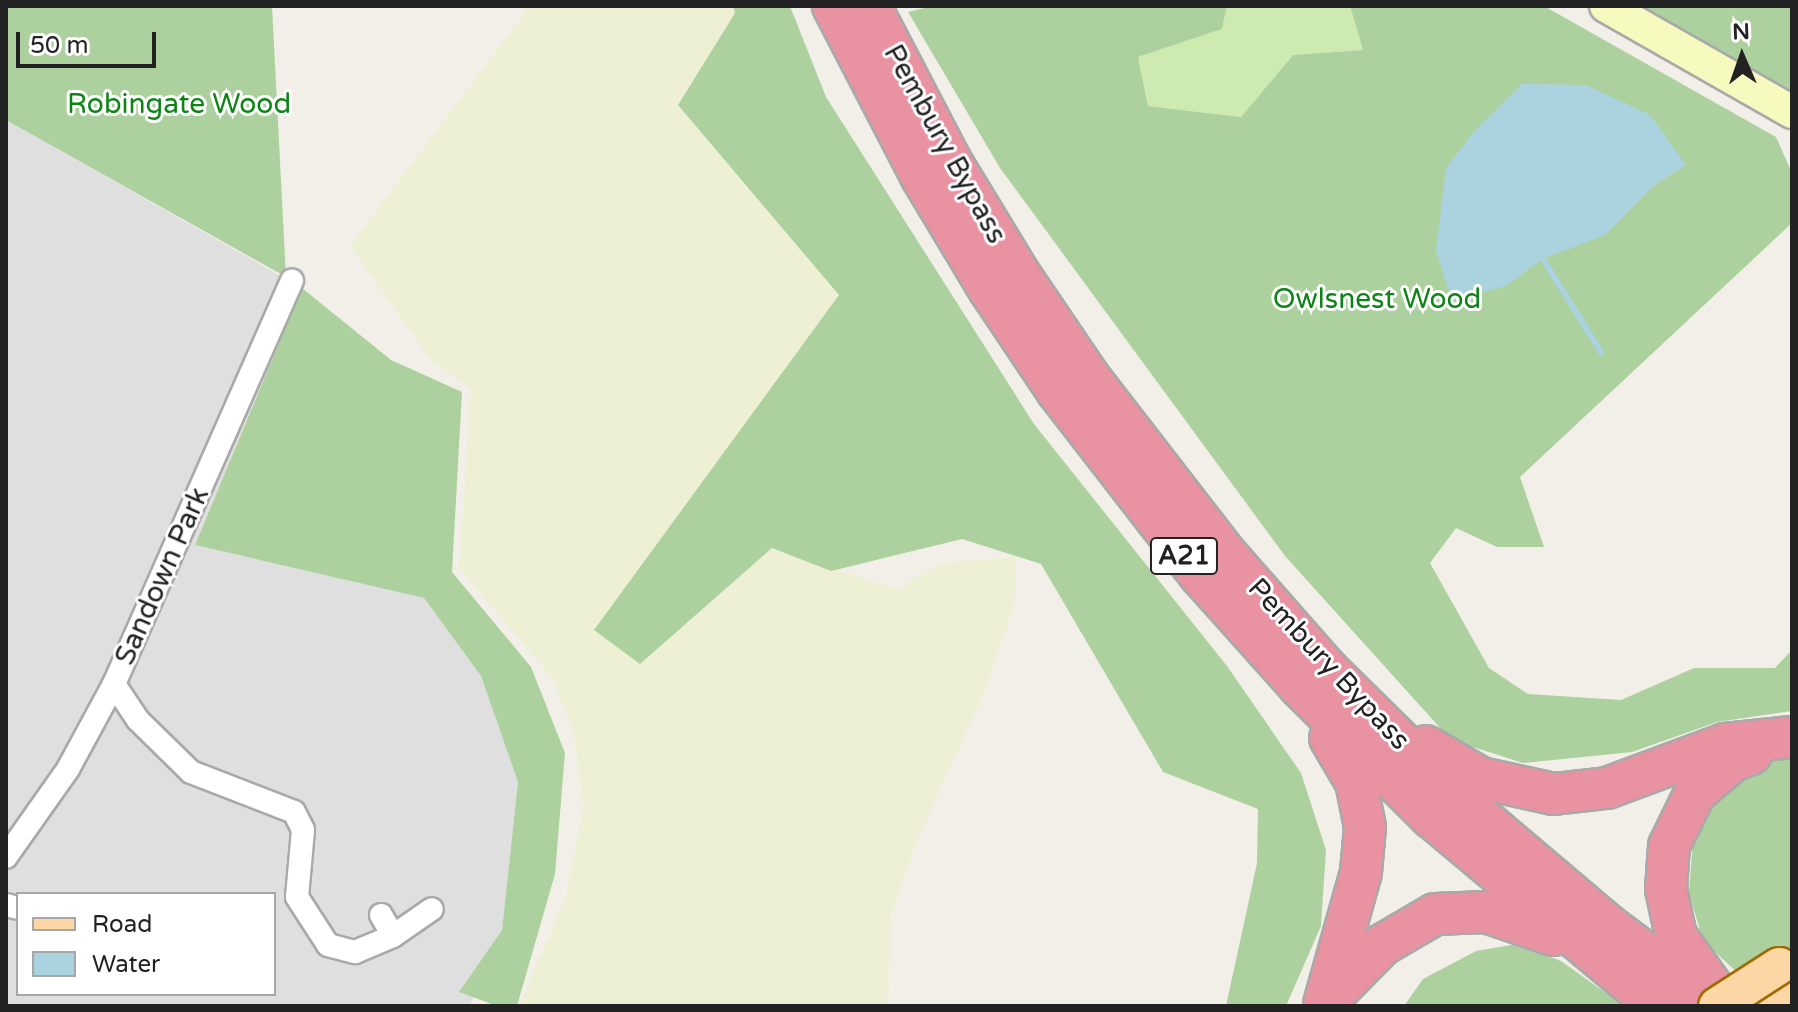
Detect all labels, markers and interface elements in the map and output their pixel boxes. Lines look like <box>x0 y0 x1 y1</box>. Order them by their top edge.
scale bar <box>20 16 160 66</box>
north arrow <box>1702 16 1782 96</box>
text: N <box>1732 19 1750 45</box>
text: 50 m <box>30 31 88 60</box>
street label: Pembury Bypass <box>876 39 1014 249</box>
park label: Robingate Wood <box>67 87 291 121</box>
park label: Owlsnest Wood <box>1273 282 1481 316</box>
street label: Sandown Park <box>108 482 216 670</box>
road number: A21 <box>1148 534 1220 578</box>
street label: Pembury Bypass <box>1241 571 1417 757</box>
legend <box>16 892 276 996</box>
text: Road <box>92 910 152 939</box>
text: Water <box>92 950 160 979</box>

